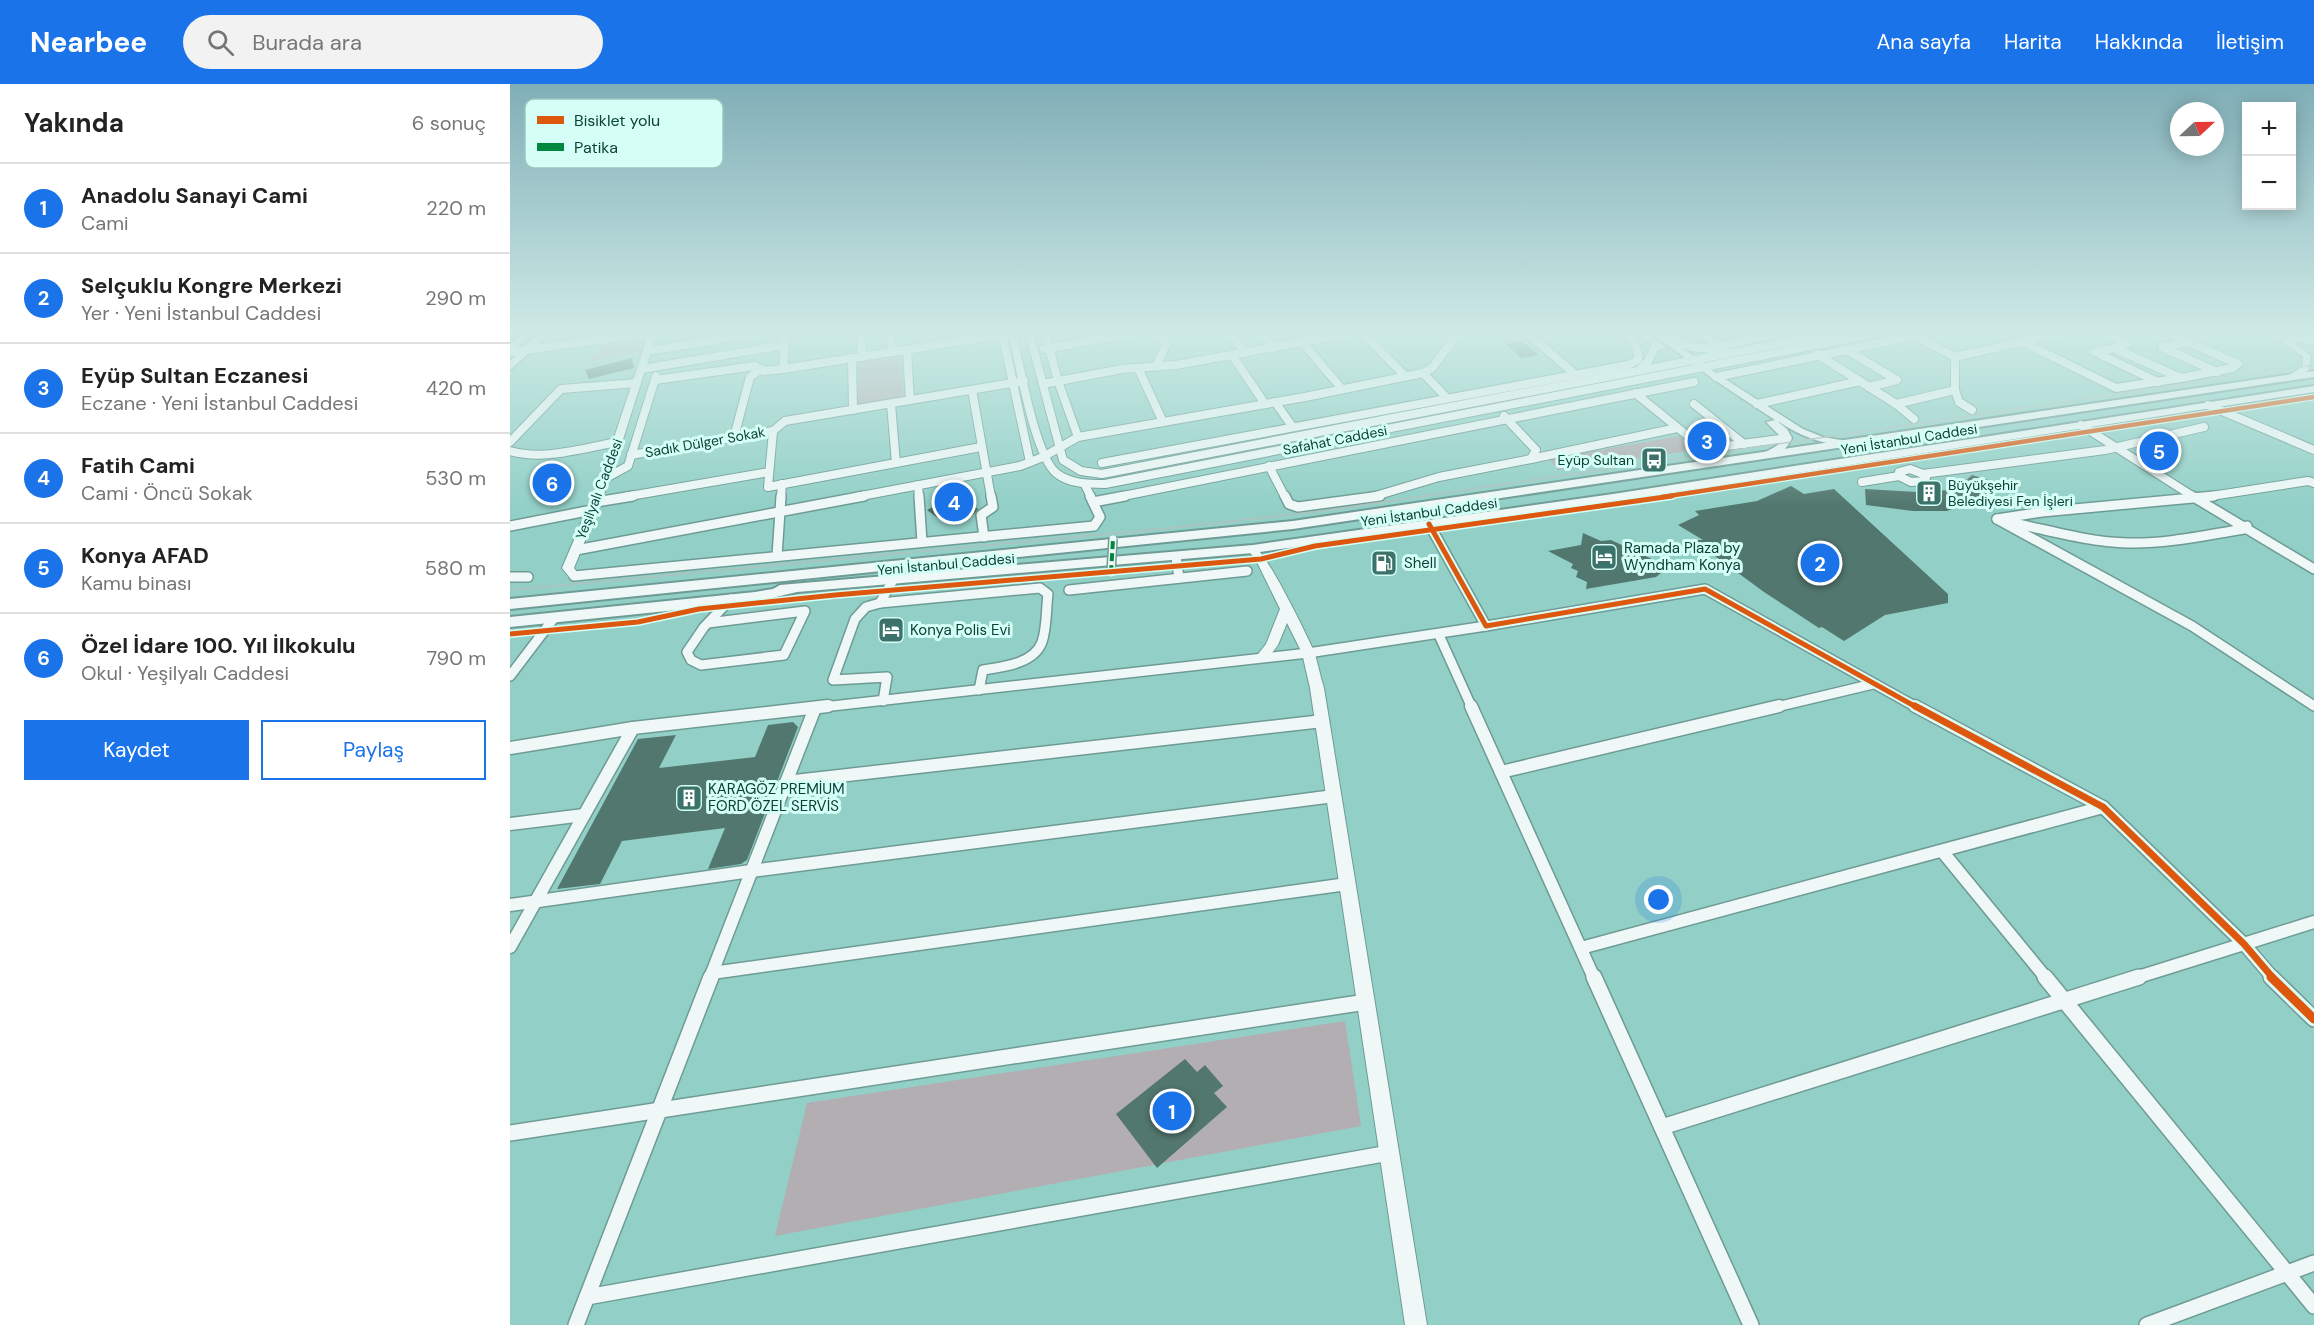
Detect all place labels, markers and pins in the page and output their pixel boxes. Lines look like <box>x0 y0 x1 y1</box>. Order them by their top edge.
pin: 3 <box>1688 418 1726 464</box>
pin: 5 <box>2140 428 2178 473</box>
bus stop icon: Eyüp Sultan <box>1639 445 1669 475</box>
place label: Eyüp Sultan <box>1557 451 1634 469</box>
pin: 6 <box>532 460 572 506</box>
place label: Büyükşehir Belediyesi Fen İşleri <box>1948 476 2073 510</box>
building icon: Büyükşehir Belediyesi Fen İşleri <box>1914 478 1944 508</box>
pin: 4 <box>934 480 974 524</box>
place label: Ramada Plaza by Wyndham Konya <box>1624 538 1741 575</box>
pin: 2 <box>1800 540 1840 586</box>
hotel icon: Ramada Plaza by Wyndham Konya <box>1589 542 1619 572</box>
fuel station icon: Shell <box>1369 548 1399 578</box>
place label: Shell <box>1404 553 1437 573</box>
hotel icon: Konya Polis Evi <box>876 615 906 645</box>
place label: Konya Polis Evi <box>910 620 1011 640</box>
place label: KARAGÖZ PREMİUM FORD ÖZEL SERVİS <box>708 779 845 816</box>
building icon: KARAGÖZ PREMİUM FORD ÖZEL SERVİS <box>674 783 704 813</box>
pin: 1 <box>1152 1088 1192 1134</box>

